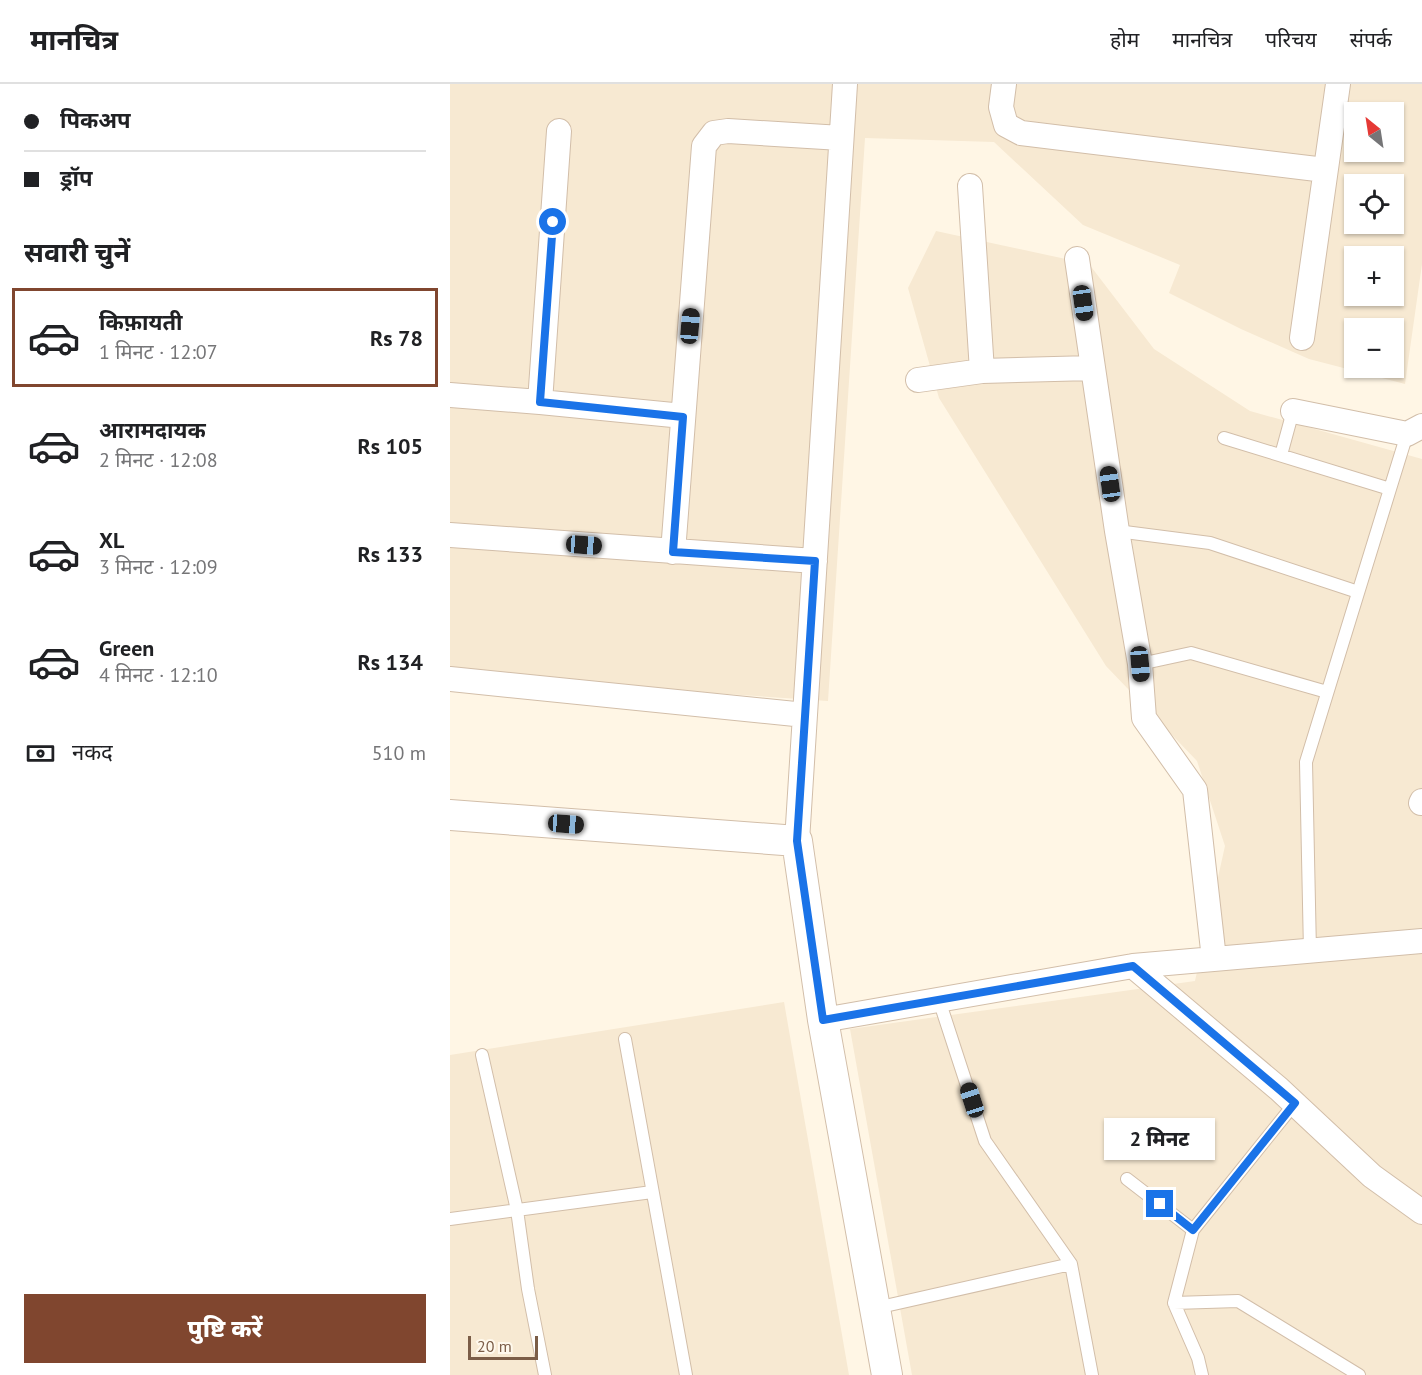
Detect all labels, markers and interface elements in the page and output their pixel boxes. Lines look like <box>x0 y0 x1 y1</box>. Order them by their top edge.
text: मानचित्र <box>30 21 118 58</box>
text: होम <box>1110 26 1139 53</box>
text: मानचित्र <box>1172 26 1232 53</box>
text: परिचय <box>1265 26 1317 53</box>
text: संपर्क <box>1350 26 1392 53</box>
north arrow <box>1344 102 1404 162</box>
map controls <box>1344 102 1404 378</box>
text: पिकअप <box>60 106 131 134</box>
text: ड्रॉप <box>60 164 93 192</box>
button: locate <box>1344 174 1404 234</box>
route start <box>539 208 566 235</box>
text: सवारी चुनें <box>24 235 130 269</box>
button: + <box>1344 246 1404 306</box>
car <box>1072 284 1094 322</box>
car <box>679 307 701 345</box>
text: किफ़ायती <box>99 308 183 336</box>
icon: car <box>27 311 81 365</box>
button: − <box>1344 318 1404 378</box>
text: Rs 78 <box>370 324 423 352</box>
text: 1 मिनट · 12:07 <box>99 339 218 365</box>
text: आरामदायक <box>99 416 206 444</box>
icon: car <box>27 419 81 473</box>
text: Rs 105 <box>357 432 423 460</box>
text: 2 मिनट · 12:08 <box>99 447 218 473</box>
car <box>1099 465 1121 503</box>
text: XL <box>99 526 124 554</box>
icon: car <box>27 527 81 581</box>
car <box>565 535 603 555</box>
text: Rs 133 <box>357 540 423 568</box>
text: 3 मिनट · 12:09 <box>99 554 218 580</box>
text: Green <box>99 634 154 662</box>
icon: car <box>27 635 81 689</box>
car <box>1129 645 1151 683</box>
text: Rs 134 <box>357 648 423 676</box>
text: 4 मिनट · 12:10 <box>99 662 218 688</box>
icon: cash <box>24 737 57 770</box>
text: नकद <box>72 738 113 766</box>
text: 510 m <box>372 740 426 766</box>
car <box>547 814 585 834</box>
car <box>958 1080 986 1120</box>
callout: 2 मिनट <box>1104 1117 1216 1159</box>
text: 2 मिनट <box>1130 1126 1189 1152</box>
route end <box>1146 1190 1173 1217</box>
button: पुष्टि करें <box>24 1294 426 1363</box>
scale bar <box>468 1333 538 1360</box>
text: 20 m <box>477 1336 512 1356</box>

